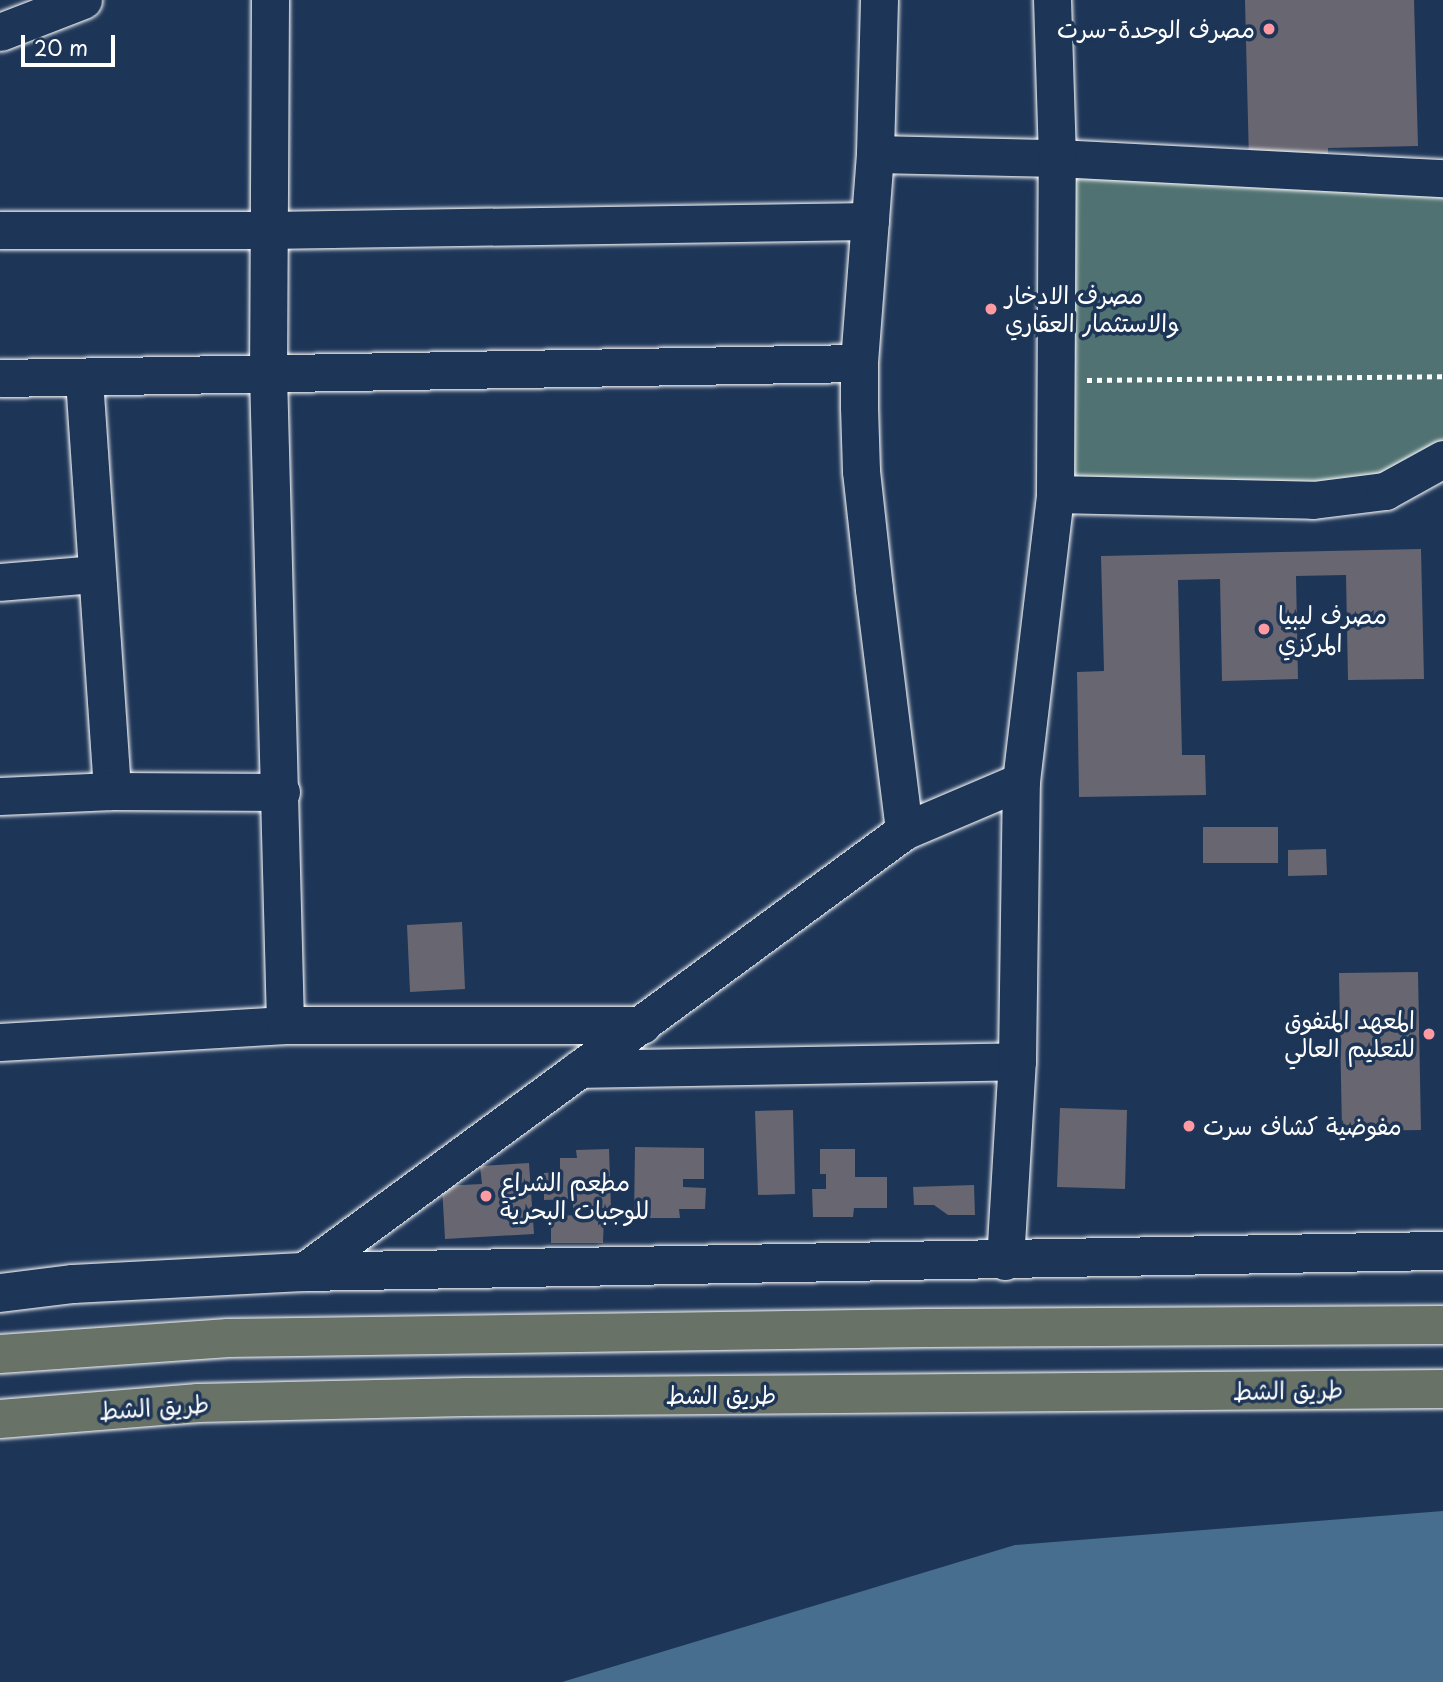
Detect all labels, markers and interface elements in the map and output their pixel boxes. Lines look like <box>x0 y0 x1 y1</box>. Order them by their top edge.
place label: مصرف الوحدة-سرت <box>1057 15 1255 43</box>
scale bar <box>24 21 119 65</box>
marker: مصرف الوحدة-سرت <box>1261 21 1277 37</box>
text: 20 m <box>34 31 88 63</box>
place label: مصرف الادخار والاستثمار العقاري <box>1005 281 1180 337</box>
marker: مصرف الادخار والاستثمار العقاري <box>983 301 999 317</box>
place label: مصرف ليبيا المركزي <box>1278 601 1387 657</box>
marker: مصرف ليبيا المركزي <box>1256 621 1272 637</box>
place label: المعهد المتفوق للتعليم العالي <box>1284 1006 1415 1062</box>
marker: المعهد المتفوق للتعليم العالي <box>1421 1026 1437 1042</box>
place label: مفوضية كشاف سرت <box>1203 1112 1402 1140</box>
marker: مفوضية كشاف سرت <box>1181 1118 1197 1134</box>
place label: مطعم الشراع للوجبات البحرية <box>500 1168 649 1224</box>
marker: مطعم الشراع للوجبات البحرية <box>478 1188 494 1204</box>
street label: طريق الشط <box>1233 1375 1343 1405</box>
street label: طريق الشط <box>666 1381 776 1409</box>
street label: طريق الشط <box>98 1389 210 1425</box>

